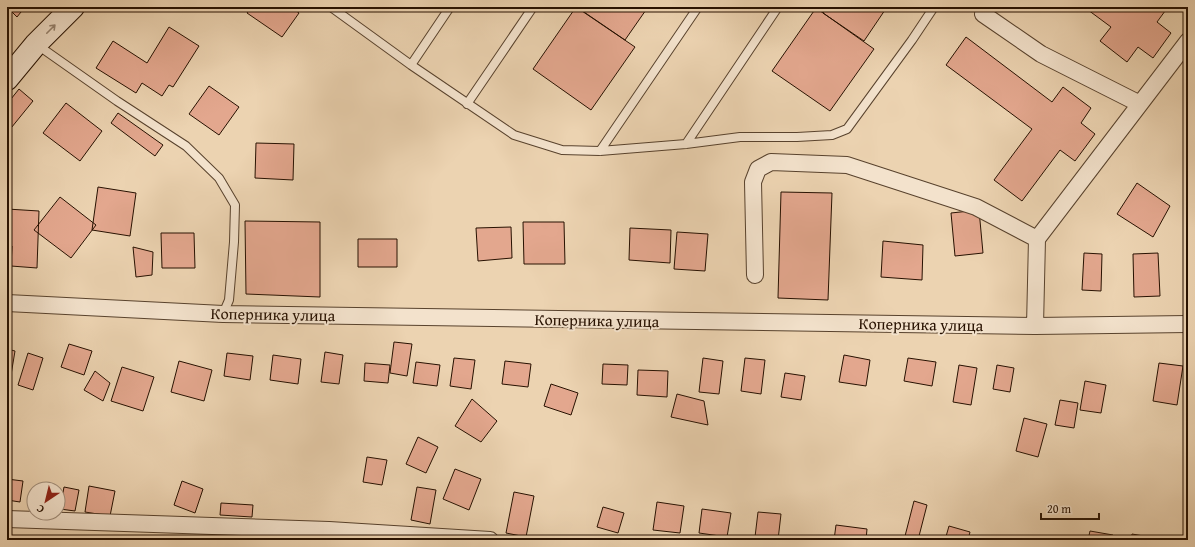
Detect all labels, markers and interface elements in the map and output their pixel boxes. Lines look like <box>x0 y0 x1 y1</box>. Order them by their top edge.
one-way arrow <box>46 24 56 33</box>
street label: Коперника улица <box>210 301 336 327</box>
street label: Коперника улица <box>534 307 660 333</box>
street label: Коперника улица <box>858 311 984 337</box>
north arrow <box>26 481 66 521</box>
scale bar <box>1041 495 1099 521</box>
text: 20 m <box>1047 500 1071 517</box>
text: С <box>33 501 47 518</box>

